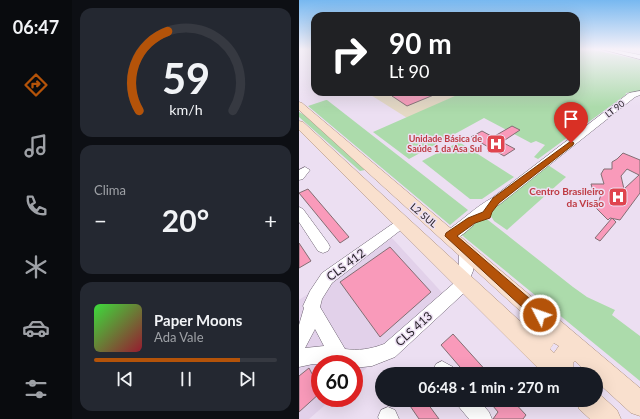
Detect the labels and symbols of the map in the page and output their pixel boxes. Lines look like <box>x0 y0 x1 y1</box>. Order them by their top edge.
street label: LT 90 <box>603 98 627 120</box>
pin <box>554 102 588 143</box>
place label: Unidade Básica de Saúde 1 da Asa Sul <box>407 133 482 154</box>
hospital icon: Unidade Básica de Saúde 1 da Asa Sul <box>485 133 507 155</box>
place label: Centro Brasileiro da Visão <box>529 185 604 209</box>
hospital icon: Centro Brasileiro da Visão <box>607 186 629 208</box>
street label: L2 SUL <box>408 200 440 230</box>
street label: CLS 412 <box>323 245 368 284</box>
position arrow <box>519 294 561 336</box>
street label: CLS 413 <box>392 308 435 349</box>
speed limit sign: 60 <box>311 355 363 407</box>

